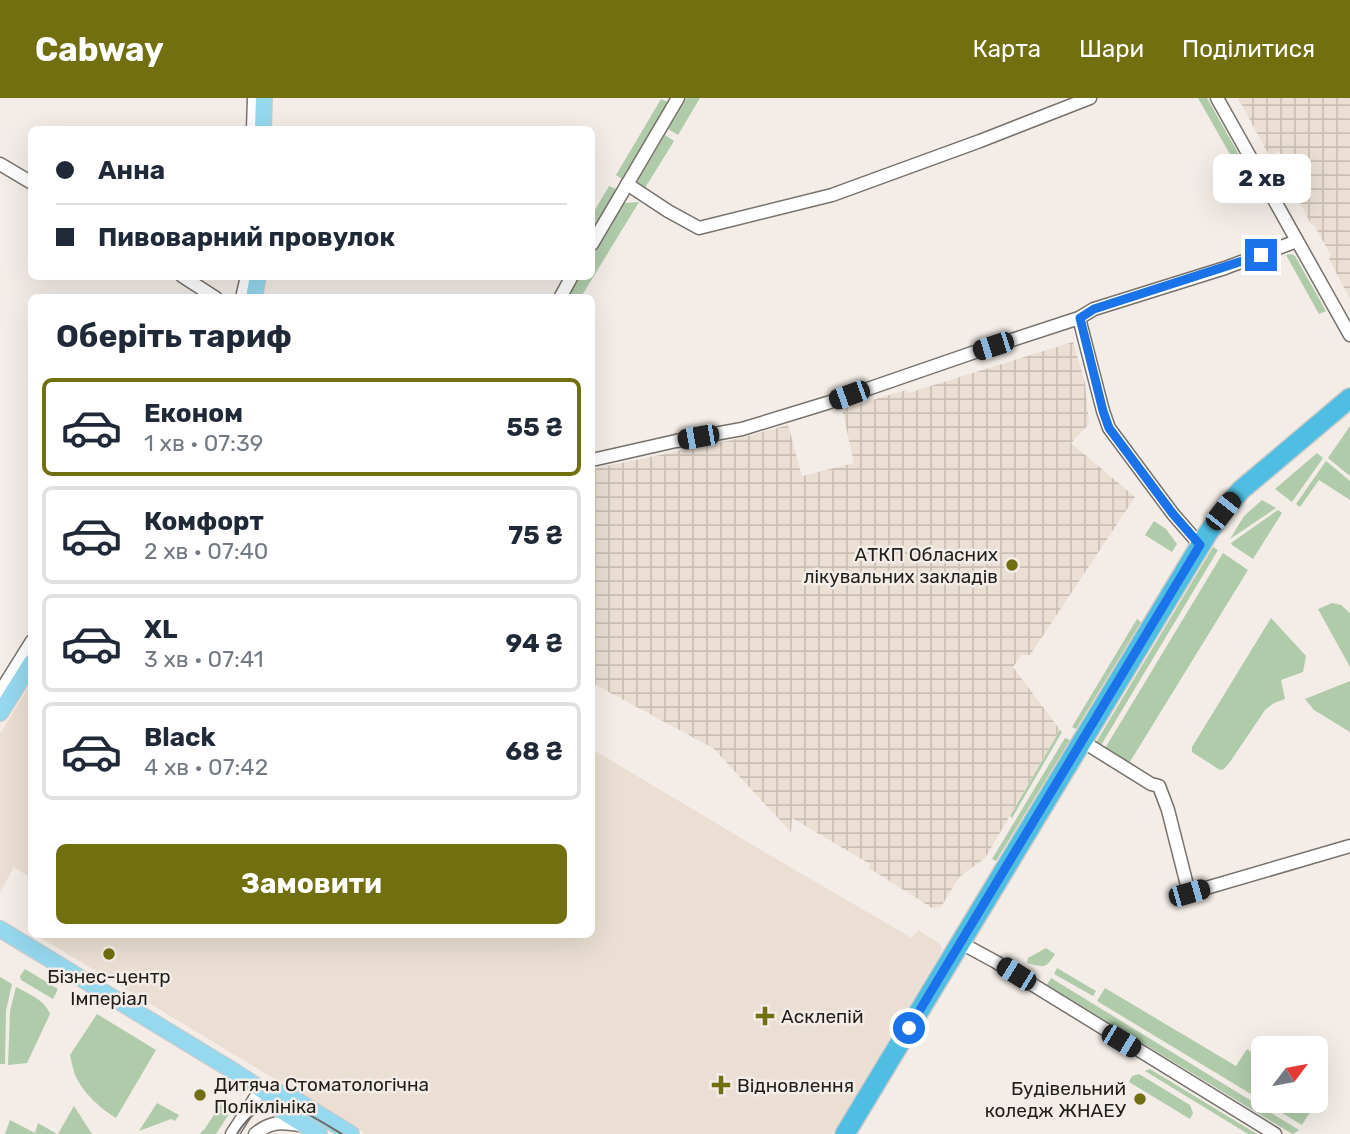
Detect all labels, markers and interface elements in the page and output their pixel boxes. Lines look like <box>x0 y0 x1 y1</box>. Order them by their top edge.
text: Cabway <box>35 30 164 69</box>
text: Карта <box>972 35 1041 63</box>
text: Шари <box>1079 35 1144 63</box>
text: Поділитися <box>1182 35 1315 63</box>
callout: 2 хв <box>1212 153 1310 202</box>
text: Анна <box>98 155 165 186</box>
text: 2 хв <box>1238 164 1286 192</box>
text: Пивоварний провулок <box>98 222 395 253</box>
route end <box>1245 239 1277 271</box>
text: Оберіть тариф <box>56 317 292 355</box>
car <box>970 330 1017 362</box>
car <box>826 378 873 412</box>
icon: car <box>60 396 123 459</box>
text: Економ <box>144 398 243 429</box>
text: 55 ₴ <box>506 412 563 443</box>
car <box>676 423 721 451</box>
text: 1 хв · 07:39 <box>144 429 263 457</box>
car <box>1202 488 1245 534</box>
icon: car <box>60 504 123 567</box>
text: Комфорт <box>144 506 264 537</box>
text: 75 ₴ <box>508 520 563 551</box>
text: 2 хв · 07:40 <box>144 537 268 565</box>
place label: АТКП Обласних лікувальних закладів <box>803 543 998 588</box>
marker: АТКП Обласних лікувальних закладів <box>1004 557 1020 573</box>
icon: car <box>60 612 123 675</box>
text: XL <box>144 614 177 645</box>
text: 94 ₴ <box>506 628 563 659</box>
text: 3 хв · 07:41 <box>144 645 264 673</box>
icon: car <box>60 720 123 783</box>
text: Black <box>144 722 216 753</box>
text: 68 ₴ <box>505 736 563 767</box>
text: 4 хв · 07:42 <box>144 753 268 781</box>
button: Замовити <box>56 844 567 924</box>
car <box>1166 877 1213 909</box>
marker: Бізнес-центр Імперіал <box>101 946 117 962</box>
car <box>993 954 1040 994</box>
place label: Бізнес-центр Імперіал <box>47 965 171 1010</box>
place label: Асклепій <box>781 1005 863 1028</box>
marker: Асклепій <box>755 1006 775 1026</box>
route start <box>893 1012 925 1044</box>
car <box>1098 1021 1145 1061</box>
north arrow <box>1251 1036 1328 1113</box>
map controls <box>1251 1036 1328 1113</box>
place label: Дитяча Стоматологічна Поліклініка <box>214 1073 429 1118</box>
place label: Відновлення <box>737 1074 854 1097</box>
marker: Відновлення <box>711 1075 731 1095</box>
place label: Будівельний коледж ЖНАЕУ <box>985 1077 1127 1122</box>
marker: Дитяча Стоматологічна Поліклініка <box>192 1087 208 1103</box>
marker: Будівельний коледж ЖНАЕУ <box>1132 1091 1148 1107</box>

